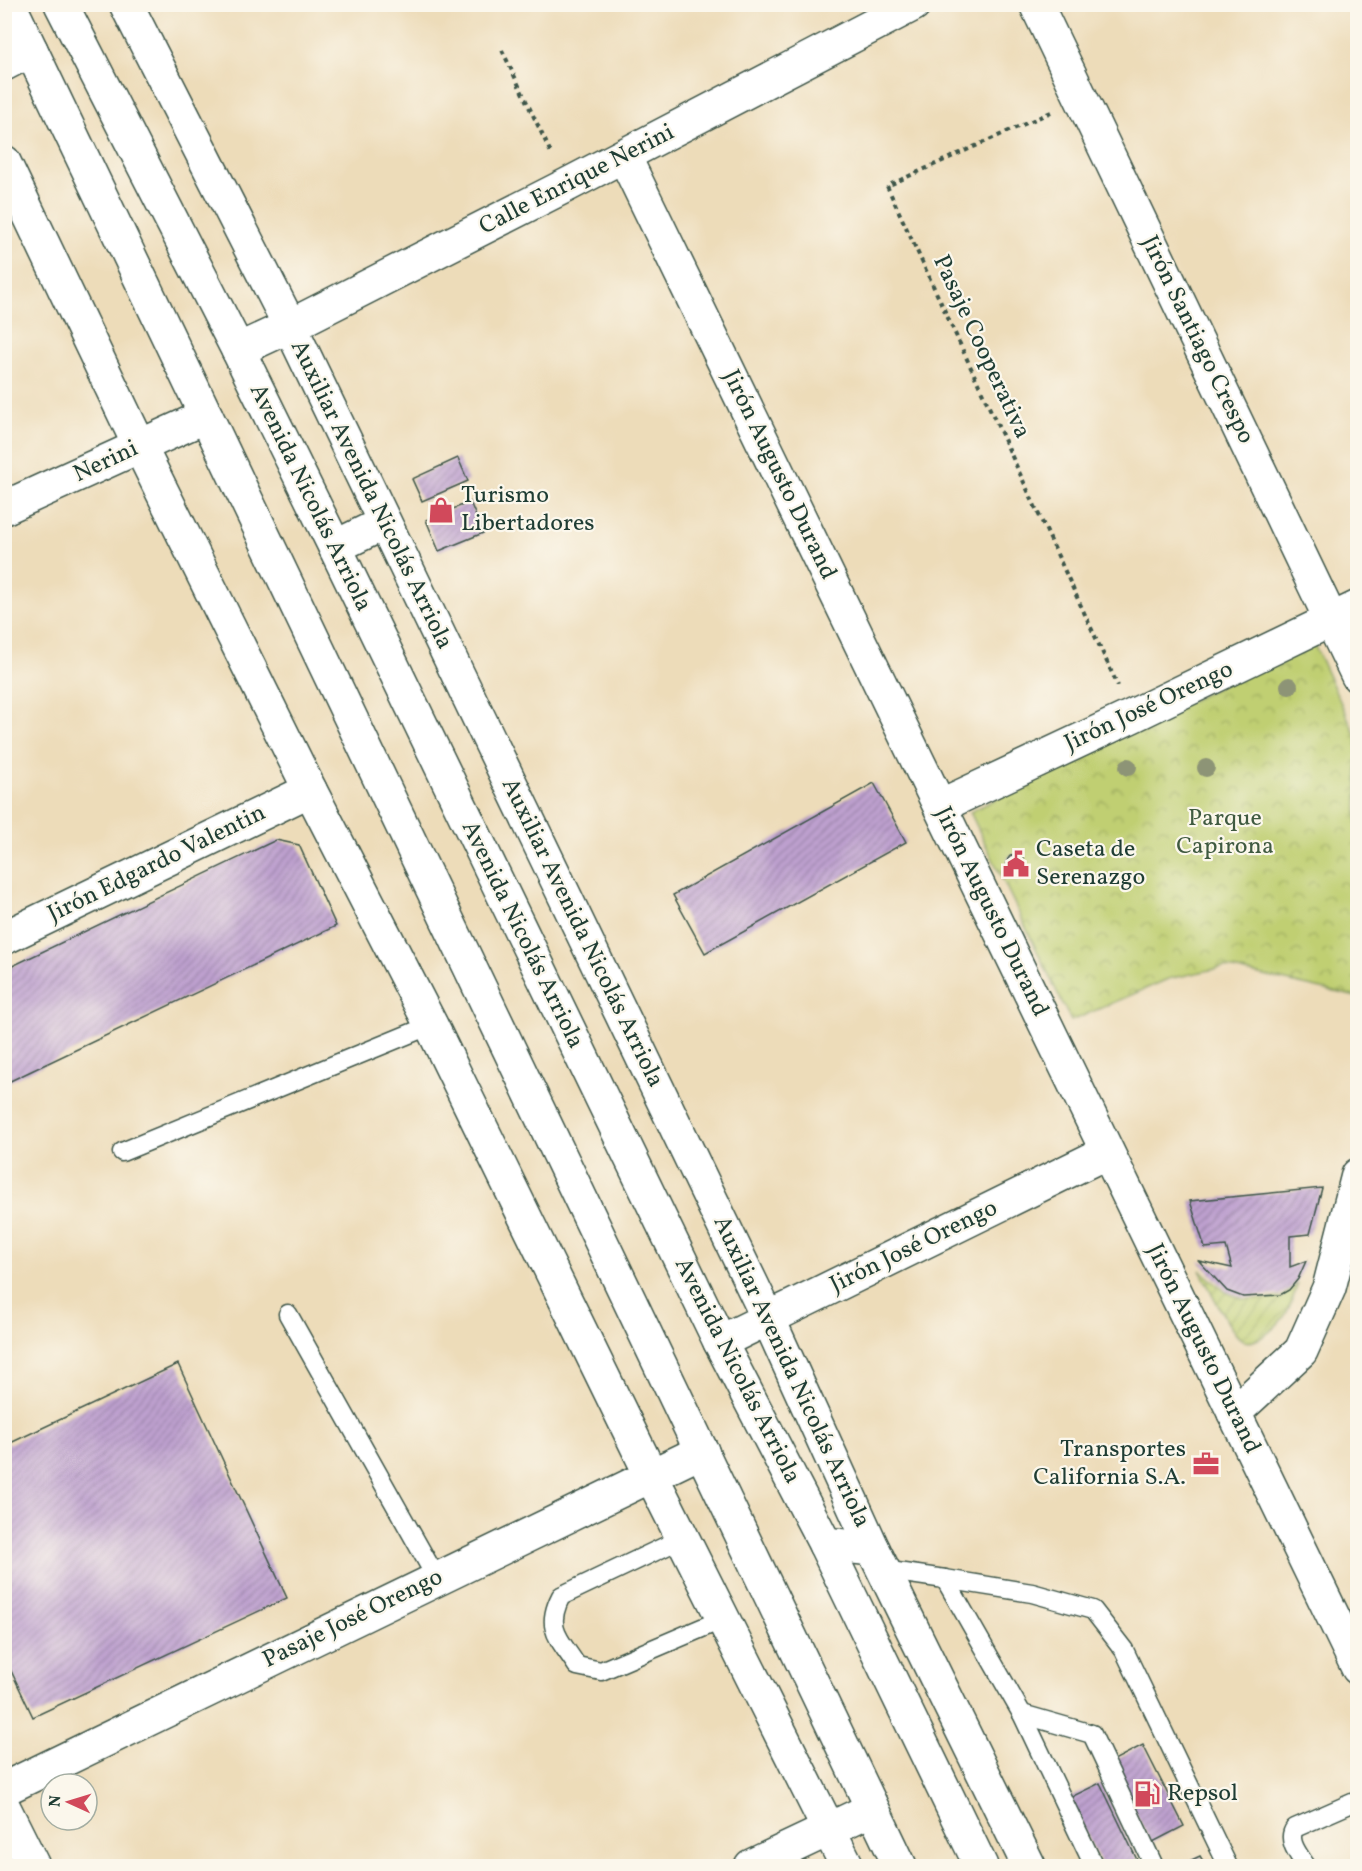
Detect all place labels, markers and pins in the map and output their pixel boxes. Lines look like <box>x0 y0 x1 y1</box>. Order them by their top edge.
place label: Turismo Libertadores <box>461 479 595 541</box>
shop icon: Turismo Libertadores <box>426 495 456 525</box>
place label: Caseta de Serenazgo <box>1036 833 1145 895</box>
public building icon: Caseta de Serenazgo <box>1001 849 1031 879</box>
place label: Transportes California S.A. <box>1033 1433 1186 1495</box>
office icon: Transportes California S.A. <box>1191 1449 1221 1479</box>
place label: Repsol <box>1167 1777 1238 1811</box>
fuel station icon: Repsol <box>1132 1779 1162 1809</box>

